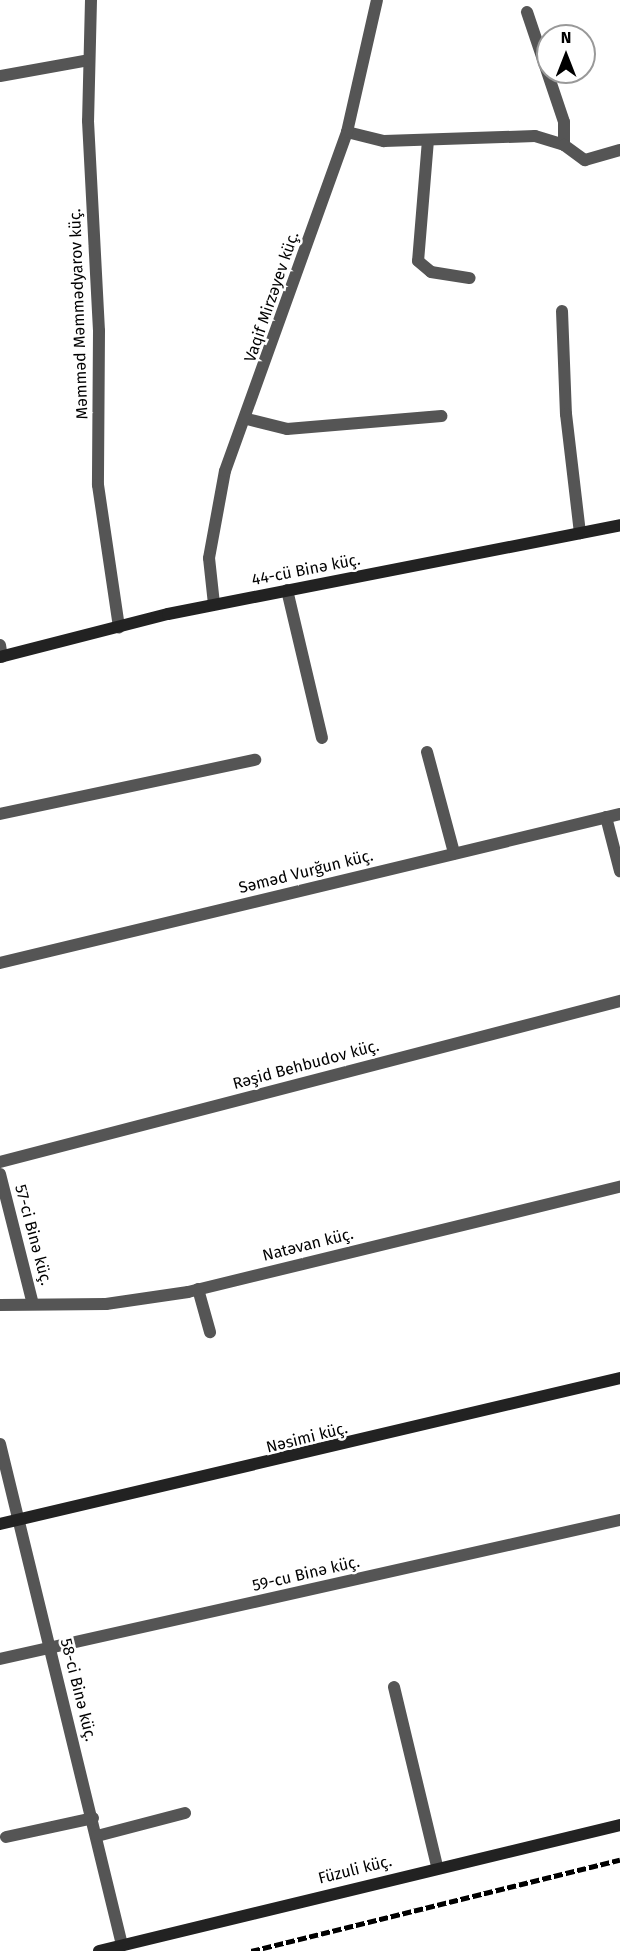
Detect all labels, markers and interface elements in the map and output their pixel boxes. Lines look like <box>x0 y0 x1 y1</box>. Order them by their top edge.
north arrow <box>536 24 596 84</box>
text: N <box>561 28 571 47</box>
street label: Məmməd Məmmədyarov küç. <box>66 208 92 420</box>
street label: Vaqif Mirzəyev küç. <box>241 229 303 365</box>
street label: 44-cü Binə küç. <box>250 550 362 590</box>
street label: Səməd Vurğun küç. <box>237 846 375 898</box>
street label: Rəşid Behbudov küç. <box>231 1036 381 1094</box>
street label: 57-ci Binə küç. <box>10 1183 56 1287</box>
street label: Natəvan küç. <box>261 1224 355 1266</box>
street label: Nəsimi küç. <box>264 1419 350 1457</box>
street label: 59-cu Binə küç. <box>251 1552 361 1596</box>
street label: 58-ci Binə küç. <box>56 1637 100 1743</box>
street label: Füzuli küç. <box>316 1852 394 1888</box>

